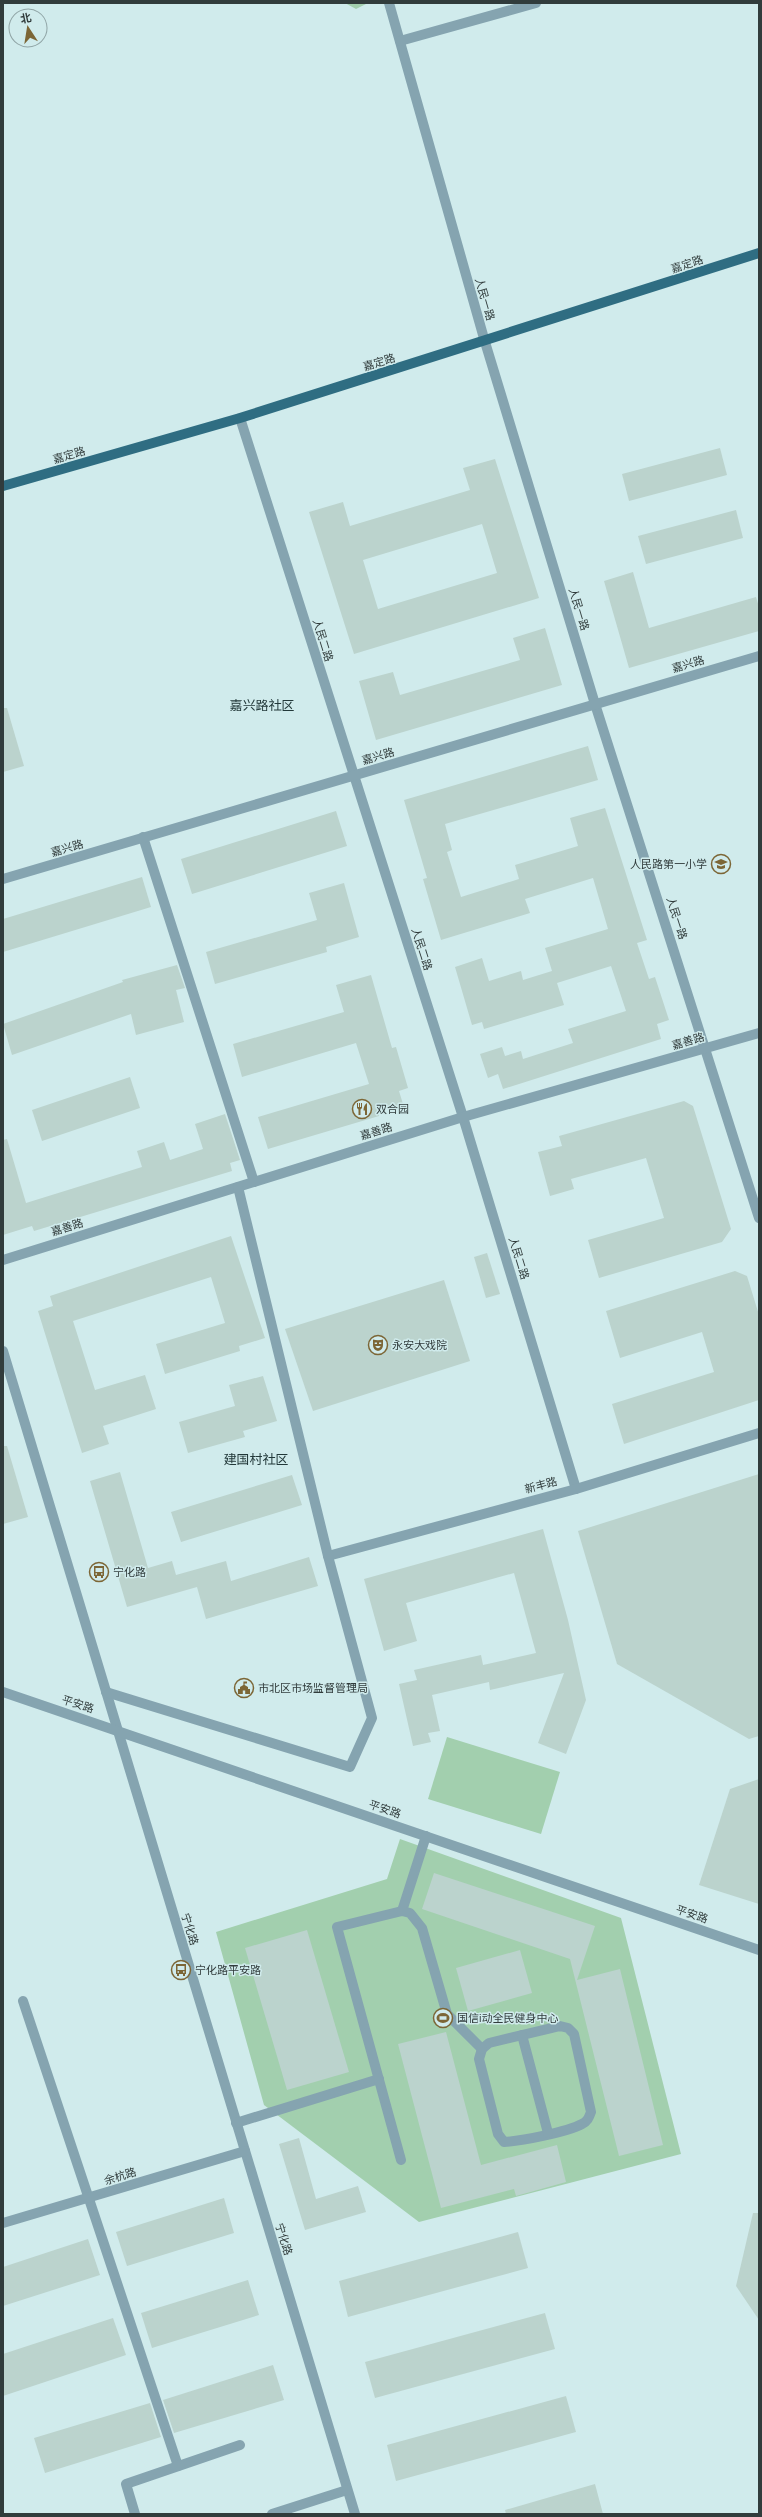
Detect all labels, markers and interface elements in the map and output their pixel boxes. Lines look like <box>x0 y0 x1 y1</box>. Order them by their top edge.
north arrow <box>8 8 48 48</box>
text: 北 <box>19 10 33 26</box>
street label: 嘉定路 <box>669 252 705 276</box>
street label: 人民一路 <box>472 276 498 322</box>
street label: 嘉定路 <box>361 350 397 374</box>
street label: 嘉定路 <box>51 444 87 466</box>
street label: 人民一路 <box>566 586 592 632</box>
street label: 人民二路 <box>310 617 336 663</box>
street label: 嘉兴路 <box>670 653 706 675</box>
district label: 嘉兴路社区 <box>229 697 295 714</box>
street label: 嘉兴路 <box>360 745 396 767</box>
street label: 嘉兴路 <box>49 837 85 859</box>
school or university icon: 人民路第一小学 <box>710 853 732 875</box>
place label: 人民路第一小学 <box>630 857 707 871</box>
street label: 人民一路 <box>664 895 690 941</box>
street label: 人民二路 <box>409 926 435 972</box>
street label: 嘉善路 <box>670 1030 706 1052</box>
restaurant icon: 双合园 <box>351 1098 373 1120</box>
place label: 双合园 <box>376 1102 409 1116</box>
street label: 嘉善路 <box>358 1119 394 1143</box>
street label: 嘉善路 <box>49 1215 85 1239</box>
street label: 人民二路 <box>506 1235 532 1281</box>
theatre icon: 永安大戏院 <box>367 1334 389 1356</box>
place label: 永安大戏院 <box>392 1338 447 1352</box>
district label: 建国村社区 <box>223 1451 289 1468</box>
street label: 新丰路 <box>523 1474 559 1496</box>
bus stop icon: 宁化路 <box>88 1561 110 1583</box>
place label: 宁化路 <box>113 1565 146 1579</box>
public building icon: 市北区市场监督管理局 <box>233 1677 255 1699</box>
place label: 市北区市场监督管理局 <box>258 1681 368 1695</box>
street label: 平安路 <box>60 1692 96 1716</box>
street label: 平安路 <box>367 1797 403 1821</box>
street label: 平安路 <box>674 1902 710 1926</box>
street label: 宁化路 <box>178 1911 202 1947</box>
bus stop icon: 宁化路平安路 <box>170 1959 192 1981</box>
place label: 宁化路平安路 <box>195 1963 261 1977</box>
sports icon: 国信i动全民健身中心 <box>432 2007 454 2029</box>
place label: 国信i动全民健身中心 <box>457 2011 559 2025</box>
street label: 余杭路 <box>102 2164 138 2188</box>
street label: 宁化路 <box>272 2221 296 2257</box>

